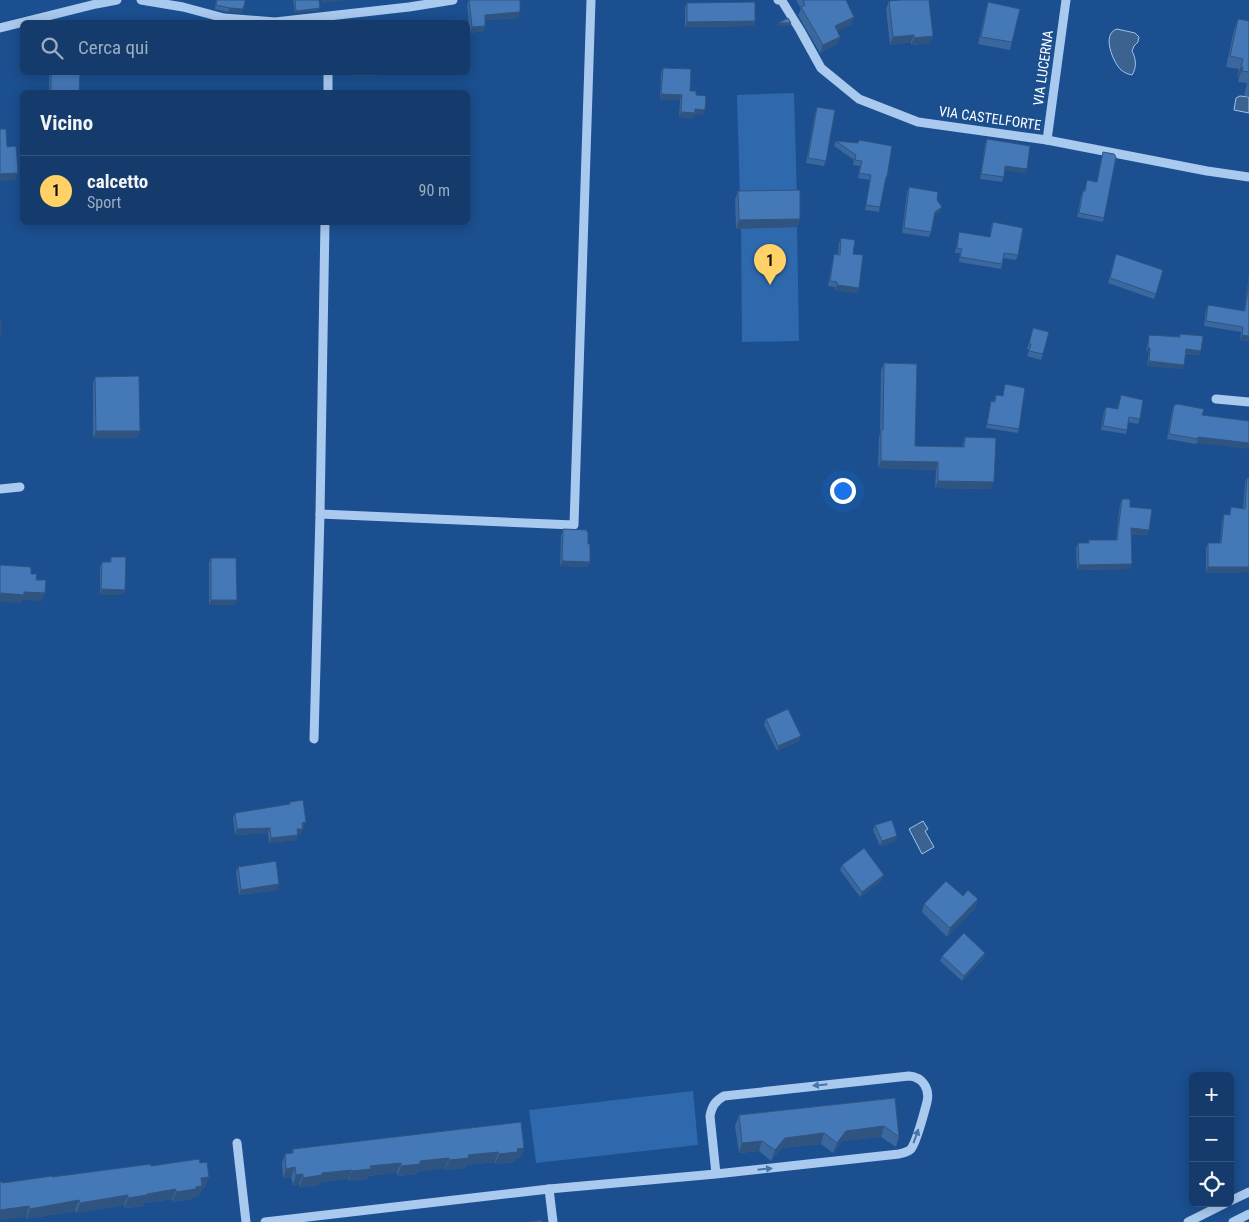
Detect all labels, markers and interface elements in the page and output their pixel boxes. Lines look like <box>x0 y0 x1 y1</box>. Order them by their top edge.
search box <box>20 20 470 75</box>
street label: VIA LUCERNA <box>1030 29 1056 107</box>
icon: search <box>38 34 66 62</box>
text: Cerca qui <box>78 36 149 59</box>
street label: VIA CASTELFORTE <box>938 103 1042 133</box>
text: Vicino <box>40 111 93 135</box>
text: calcetto <box>87 170 148 193</box>
text: 1 <box>52 181 60 200</box>
text: 90 m <box>418 181 450 200</box>
text: Sport <box>87 193 121 212</box>
pin: 1 <box>754 244 786 285</box>
your location <box>830 478 856 504</box>
map controls <box>1189 1072 1234 1207</box>
button: + <box>1189 1072 1234 1117</box>
one-way arrow <box>811 1081 827 1089</box>
button: − <box>1189 1117 1234 1162</box>
one-way arrow <box>912 1128 920 1143</box>
button: locate <box>1189 1162 1234 1207</box>
one-way arrow <box>757 1164 773 1172</box>

